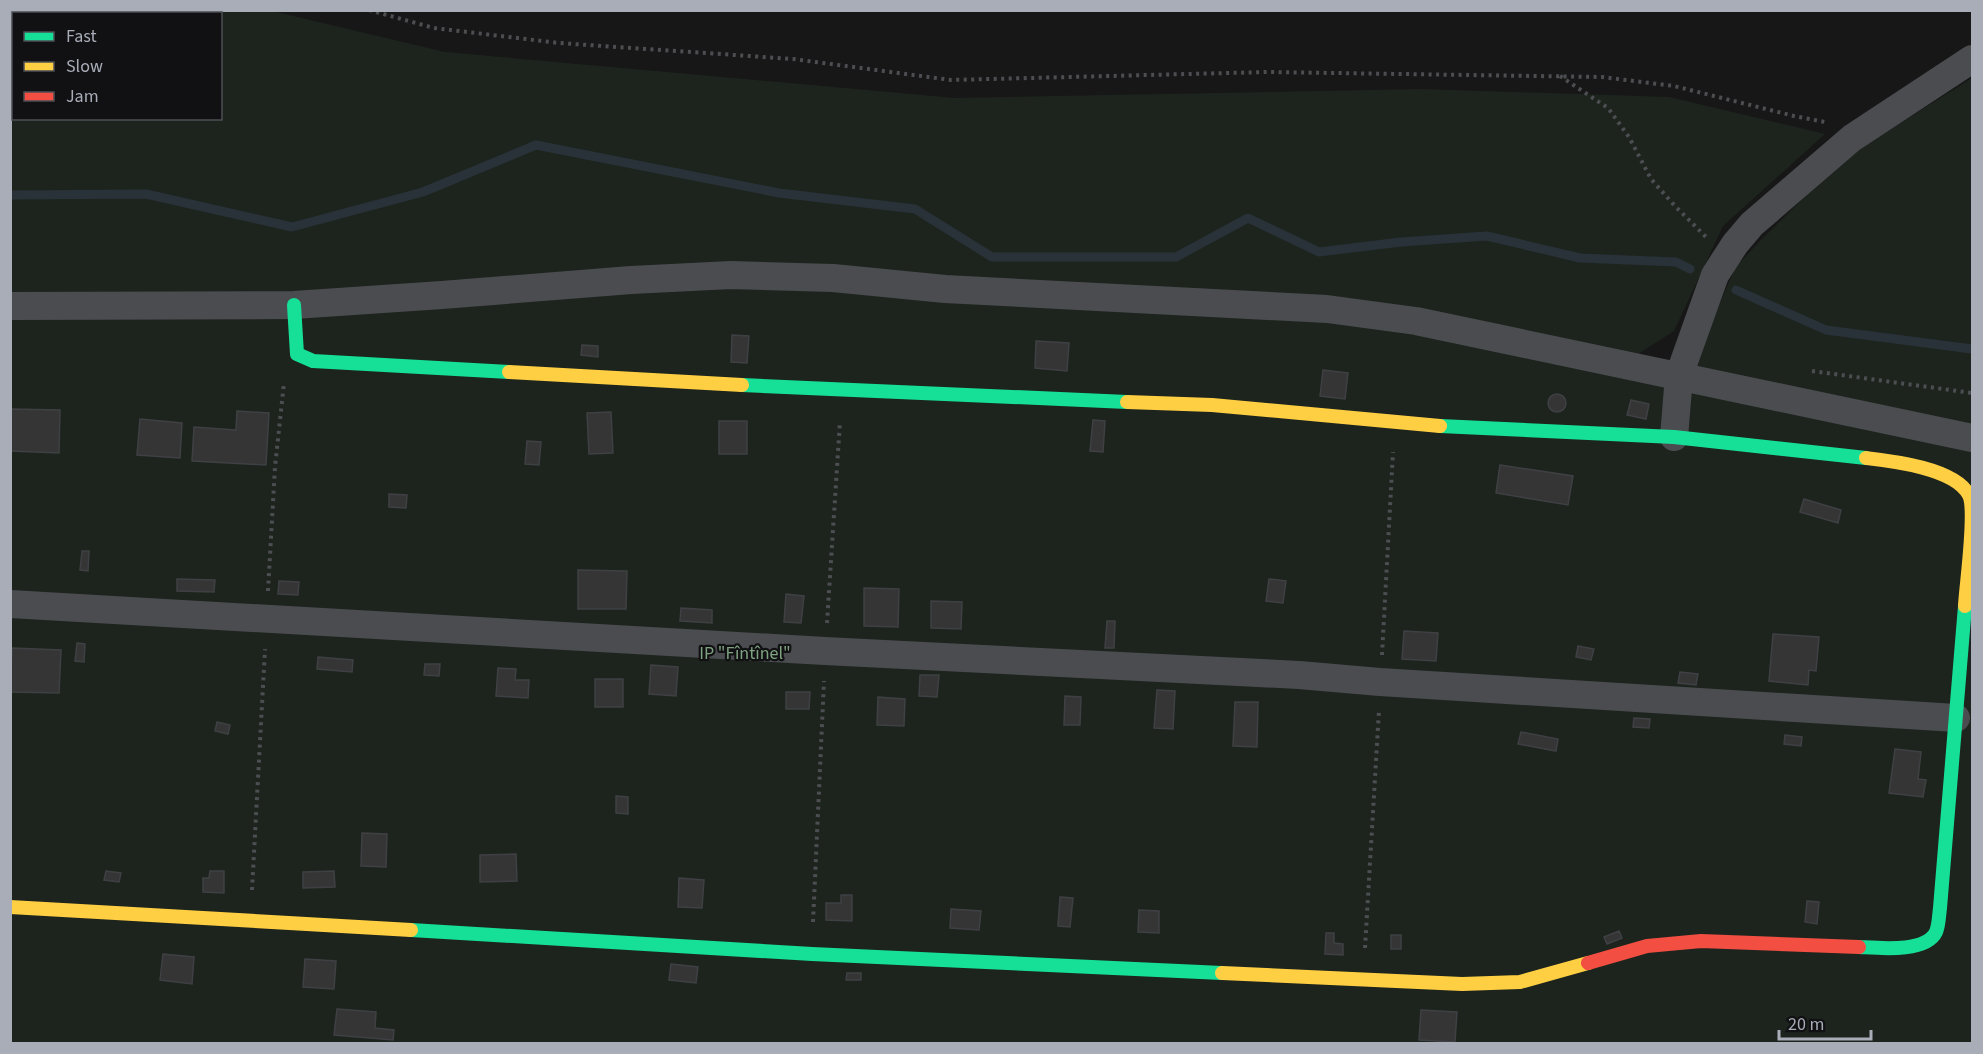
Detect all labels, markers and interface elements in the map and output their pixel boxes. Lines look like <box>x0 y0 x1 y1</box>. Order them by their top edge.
legend <box>12 12 222 120</box>
text: Fast <box>66 24 97 49</box>
text: Slow <box>66 54 103 79</box>
text: Jam <box>66 84 99 109</box>
park label: IP "Fîntînel" <box>699 641 791 666</box>
scale bar <box>1779 1003 1870 1041</box>
text: 20 m <box>1788 1012 1824 1037</box>

